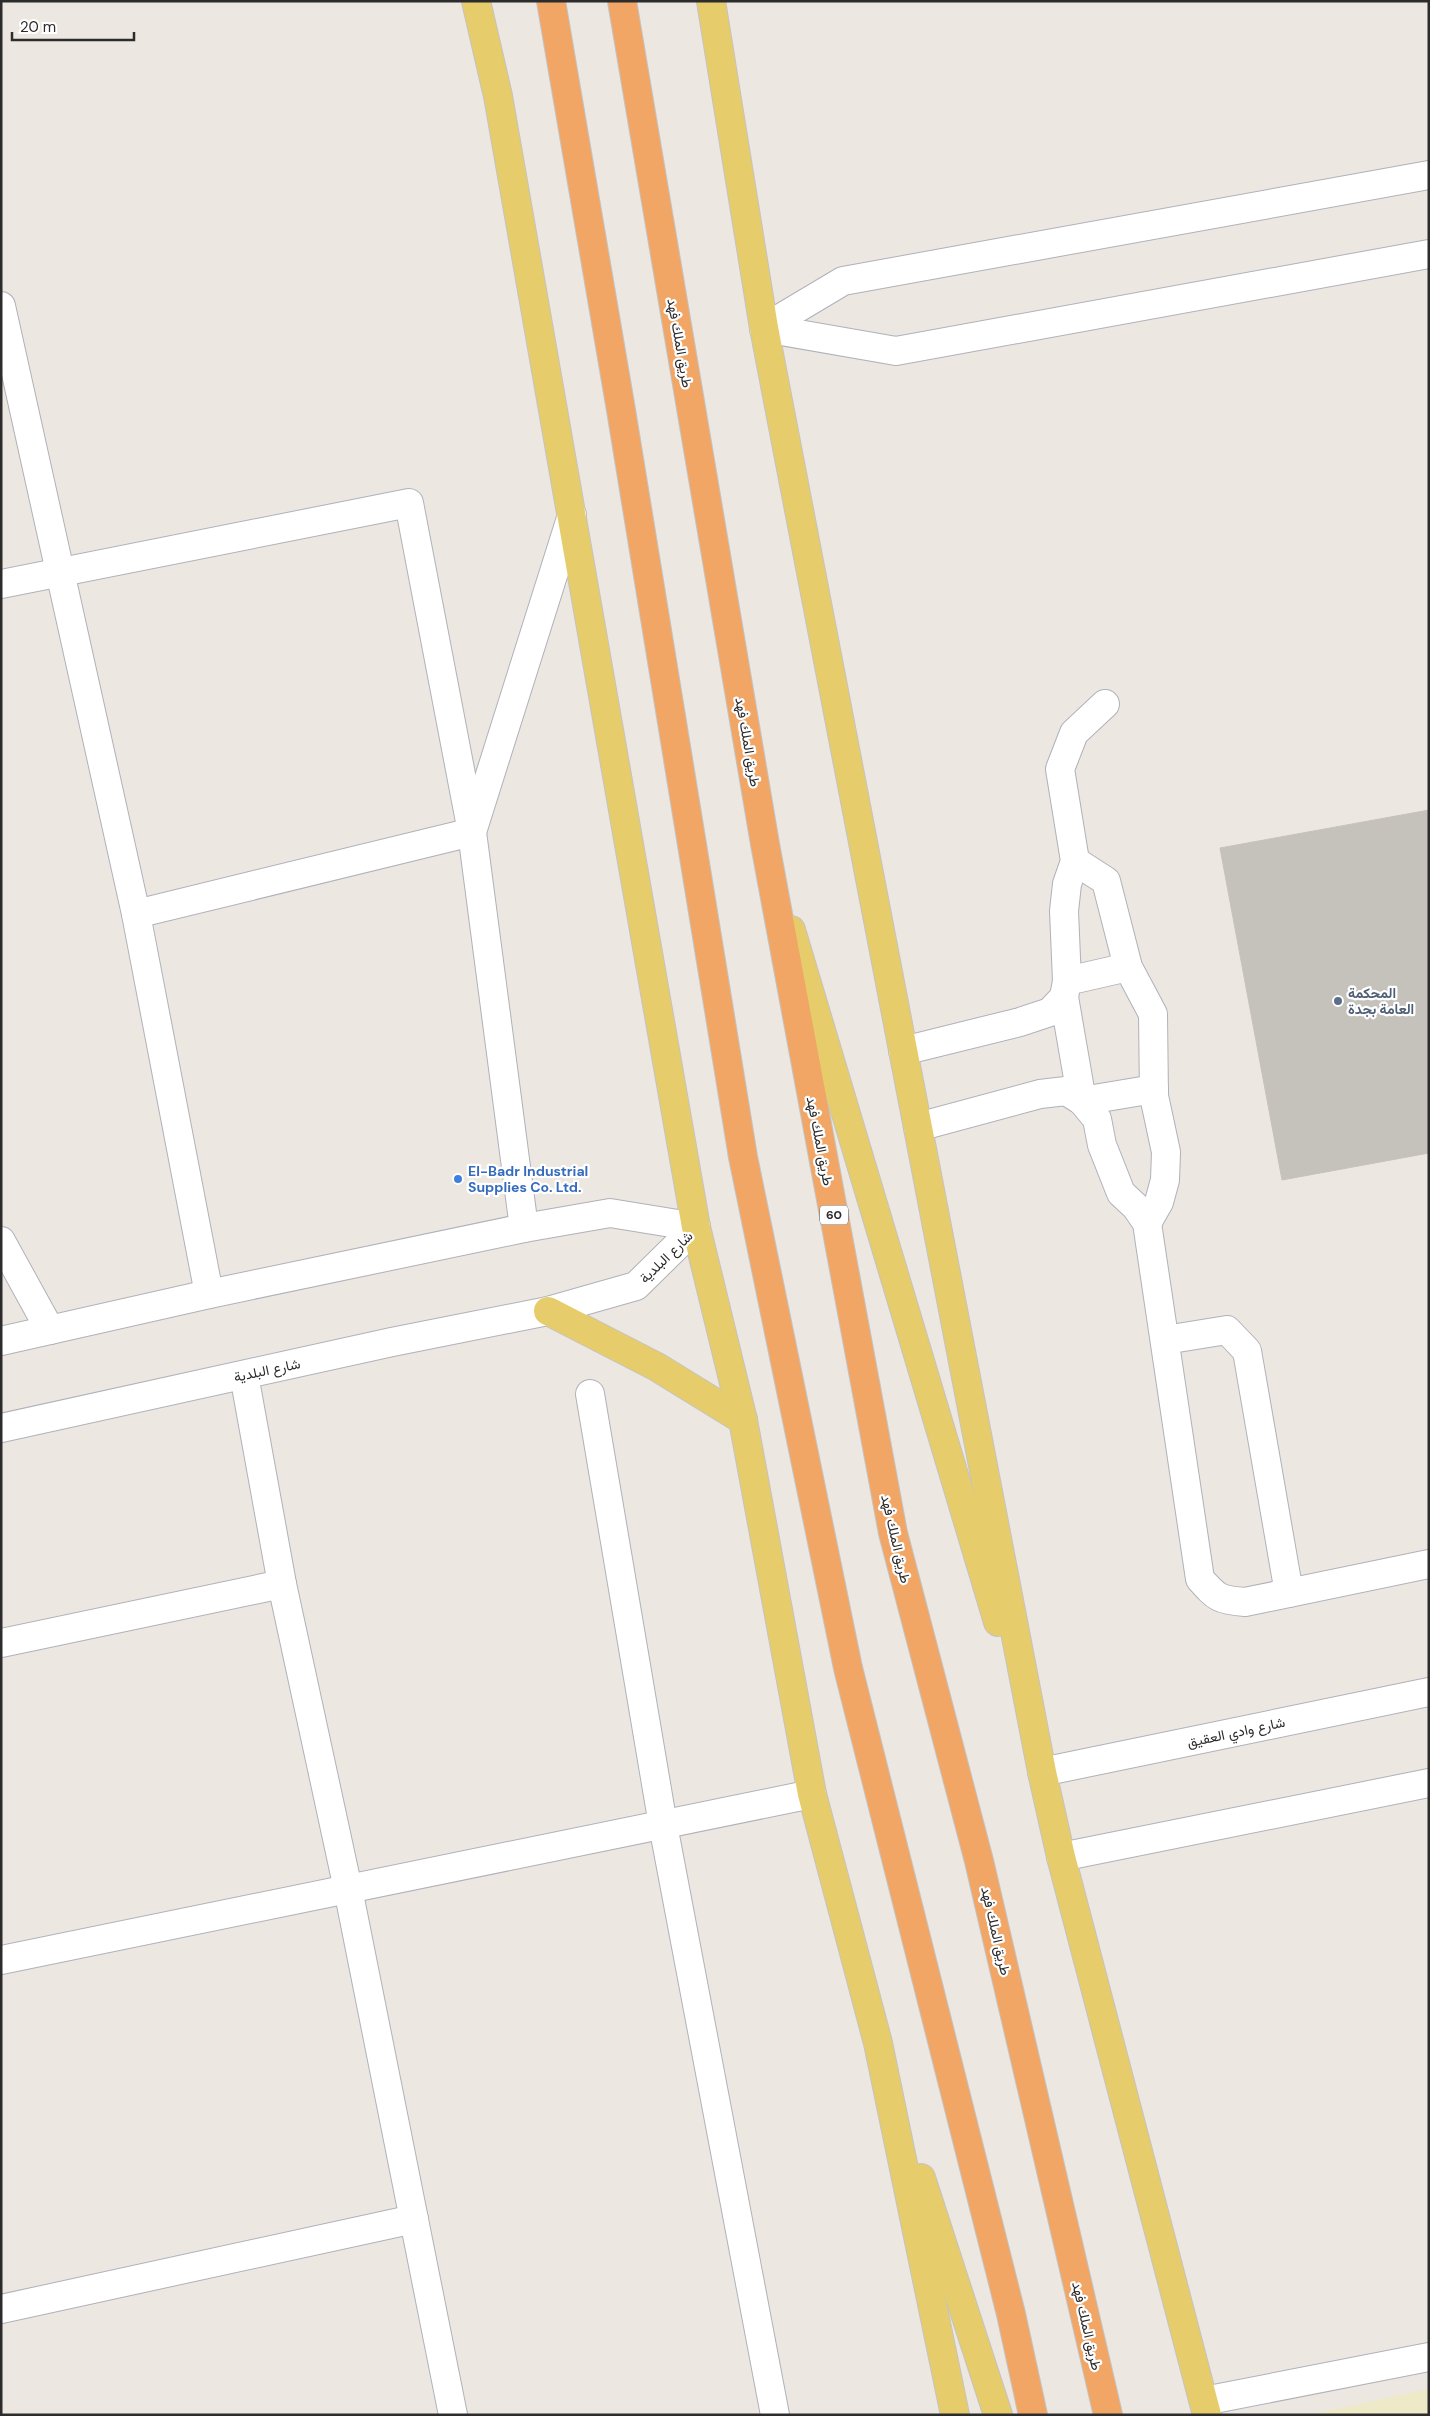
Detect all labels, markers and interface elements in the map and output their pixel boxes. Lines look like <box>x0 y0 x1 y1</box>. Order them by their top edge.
scale bar <box>12 10 135 42</box>
text: 20 m <box>20 17 56 37</box>
street label: طريق الملك فهد <box>663 297 697 389</box>
street label: طريق الملك فهد <box>731 696 765 788</box>
place label: المحكمة العامة بجدة <box>1348 984 1414 1018</box>
marker: المحكمة العامة بجدة <box>1332 995 1344 1007</box>
street label: طريق الملك فهد <box>803 1095 837 1187</box>
place label: El-Badr Industrial Supplies Co. Ltd. <box>468 1162 588 1196</box>
marker: El-Badr Industrial Supplies Co. Ltd. <box>452 1173 464 1185</box>
road number: 60 <box>820 1206 848 1224</box>
street label: شارع البلدية <box>635 1227 698 1288</box>
street label: شارع البلدية <box>232 1354 302 1388</box>
street label: طريق الملك فهد <box>877 1493 915 1585</box>
street label: شارع وادي العقيق <box>1185 1713 1287 1754</box>
street label: طريق الملك فهد <box>977 1885 1015 1977</box>
street label: طريق الملك فهد <box>1068 2280 1106 2372</box>

